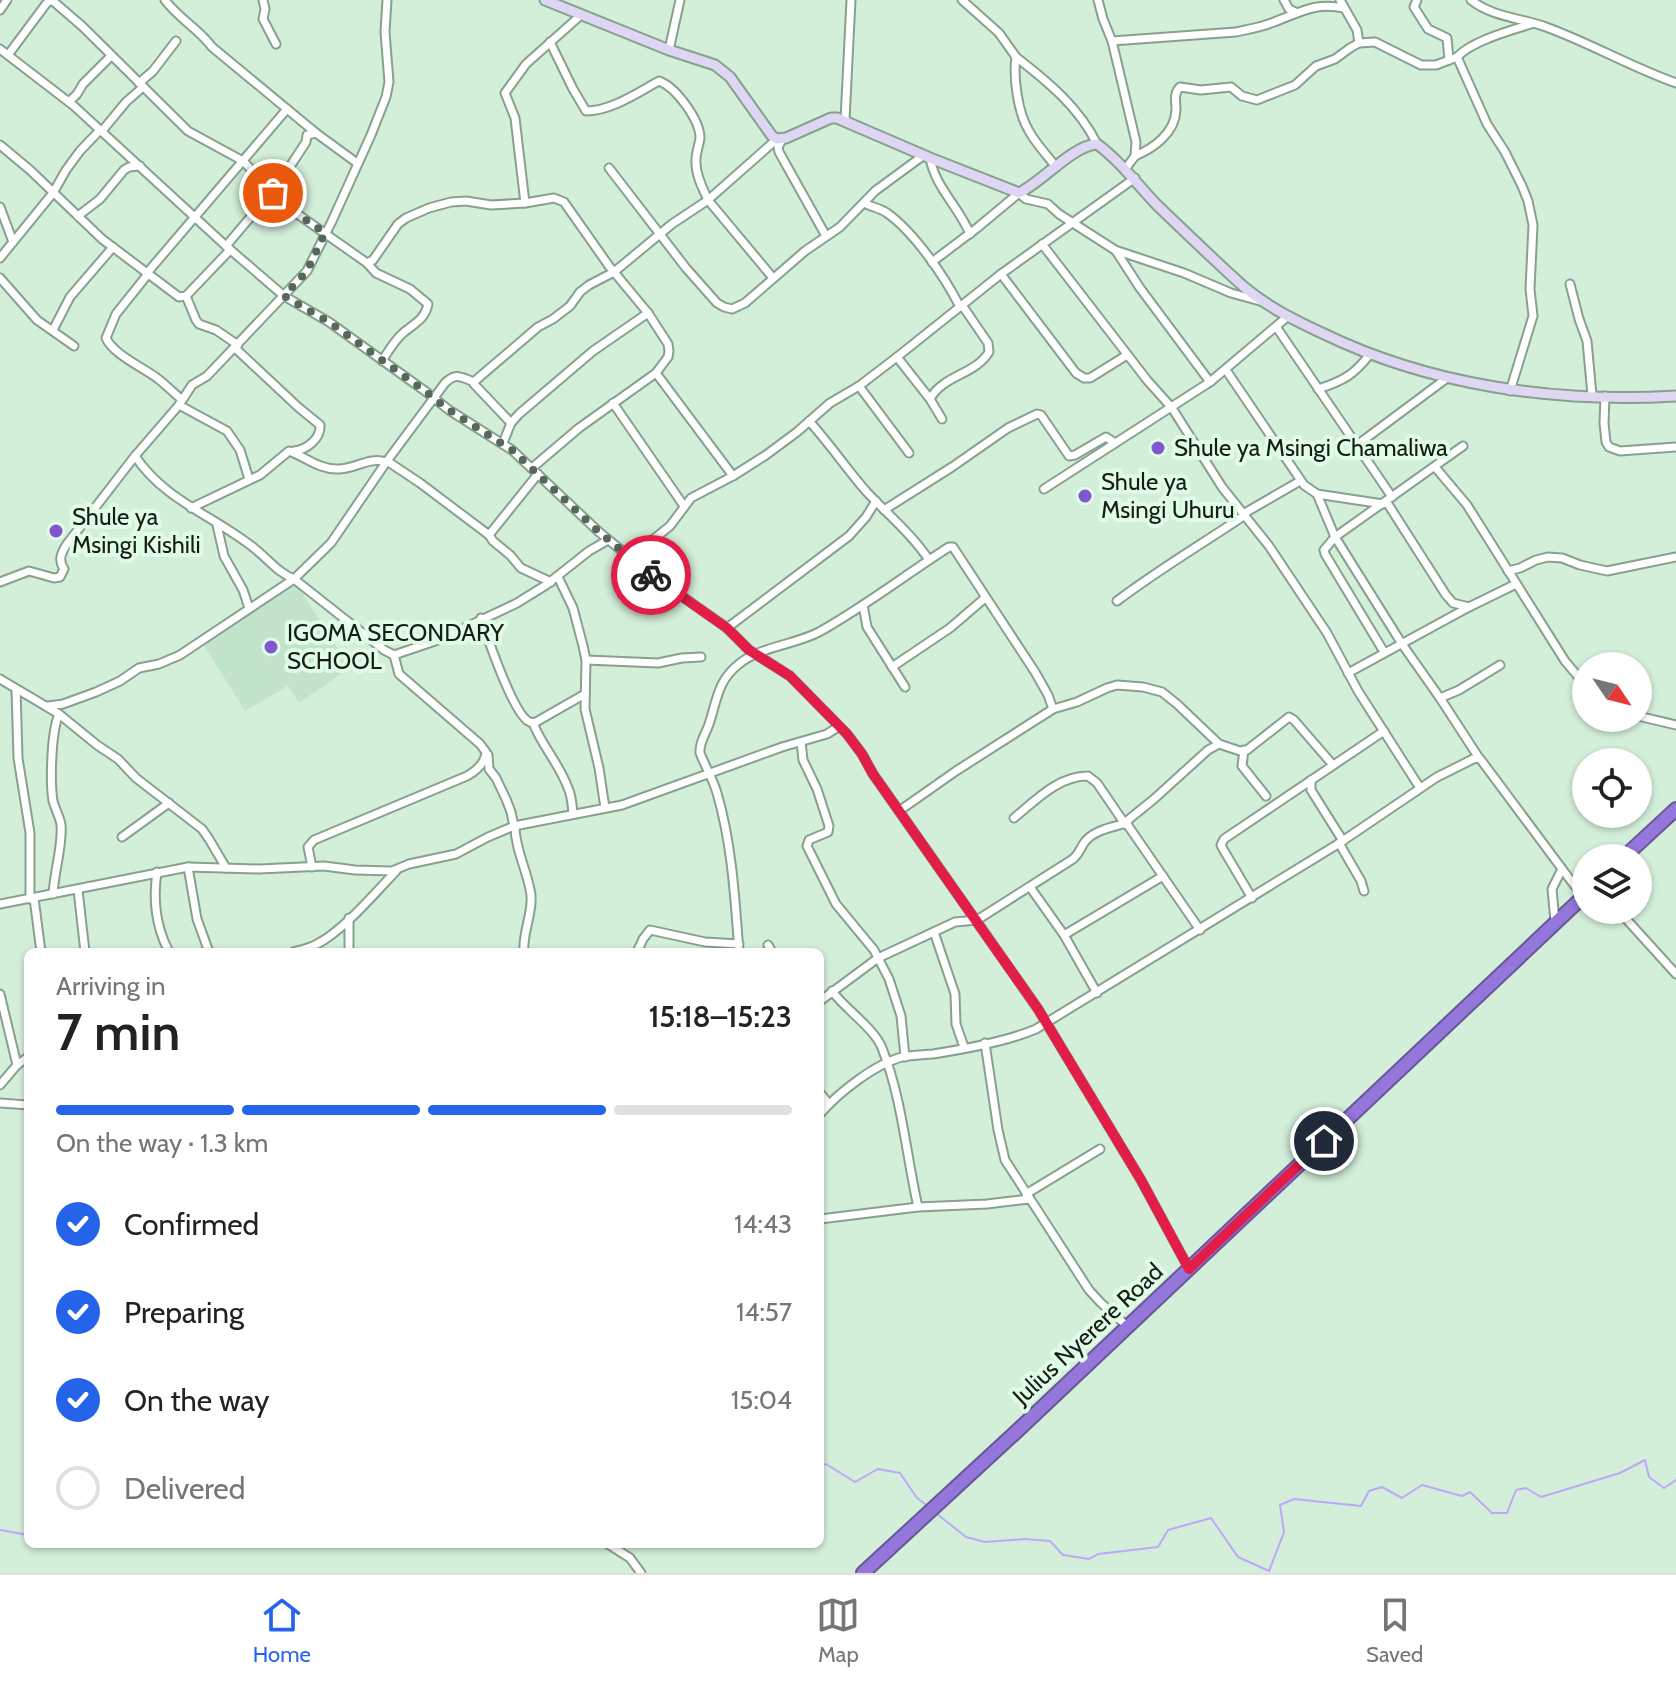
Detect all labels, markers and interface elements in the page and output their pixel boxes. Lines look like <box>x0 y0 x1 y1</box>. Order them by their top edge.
pin <box>239 159 307 227</box>
icon: bag <box>251 171 295 215</box>
place label: Shule ya Msingi Chamaliwa <box>1174 433 1448 462</box>
marker: Shule ya Msingi Chamaliwa <box>1149 439 1167 457</box>
place label: Shule ya Msingi Uhuru <box>1101 467 1235 524</box>
marker: Shule ya Msingi Uhuru <box>1076 487 1094 505</box>
place label: Shule ya Msingi Kishili <box>72 502 201 559</box>
marker: Shule ya Msingi Kishili <box>47 522 65 540</box>
courier <box>611 535 691 615</box>
icon: bike <box>629 553 673 597</box>
place label: IGOMA SECONDARY SCHOOL <box>287 618 504 675</box>
marker: IGOMA SECONDARY SCHOOL <box>262 638 280 656</box>
north arrow <box>1572 652 1652 732</box>
map controls <box>1572 652 1652 924</box>
button: locate <box>1572 748 1652 828</box>
button: layers <box>1572 844 1652 924</box>
text: Arriving in <box>56 970 166 1002</box>
text: 15:18–15:23 <box>649 998 792 1035</box>
text: 7 min <box>56 1000 180 1063</box>
pin <box>1290 1107 1358 1175</box>
icon: home <box>1302 1119 1346 1163</box>
text: On the way · 1.3 km <box>56 1127 268 1159</box>
icon: check <box>56 1202 100 1246</box>
text: Confirmed <box>124 1206 259 1243</box>
text: 14:43 <box>734 1208 792 1240</box>
street label: Julius Nyerere Road <box>1006 1257 1169 1411</box>
icon: check <box>56 1290 100 1334</box>
text: Preparing <box>124 1294 244 1331</box>
text: 14:57 <box>736 1296 792 1328</box>
icon: check <box>56 1378 100 1422</box>
text: On the way <box>124 1382 269 1419</box>
text: 15:04 <box>731 1384 792 1416</box>
text: Delivered <box>124 1470 245 1507</box>
tab: Home <box>253 1593 311 1668</box>
tab: Map <box>816 1593 860 1668</box>
tab: Saved <box>1366 1593 1423 1668</box>

